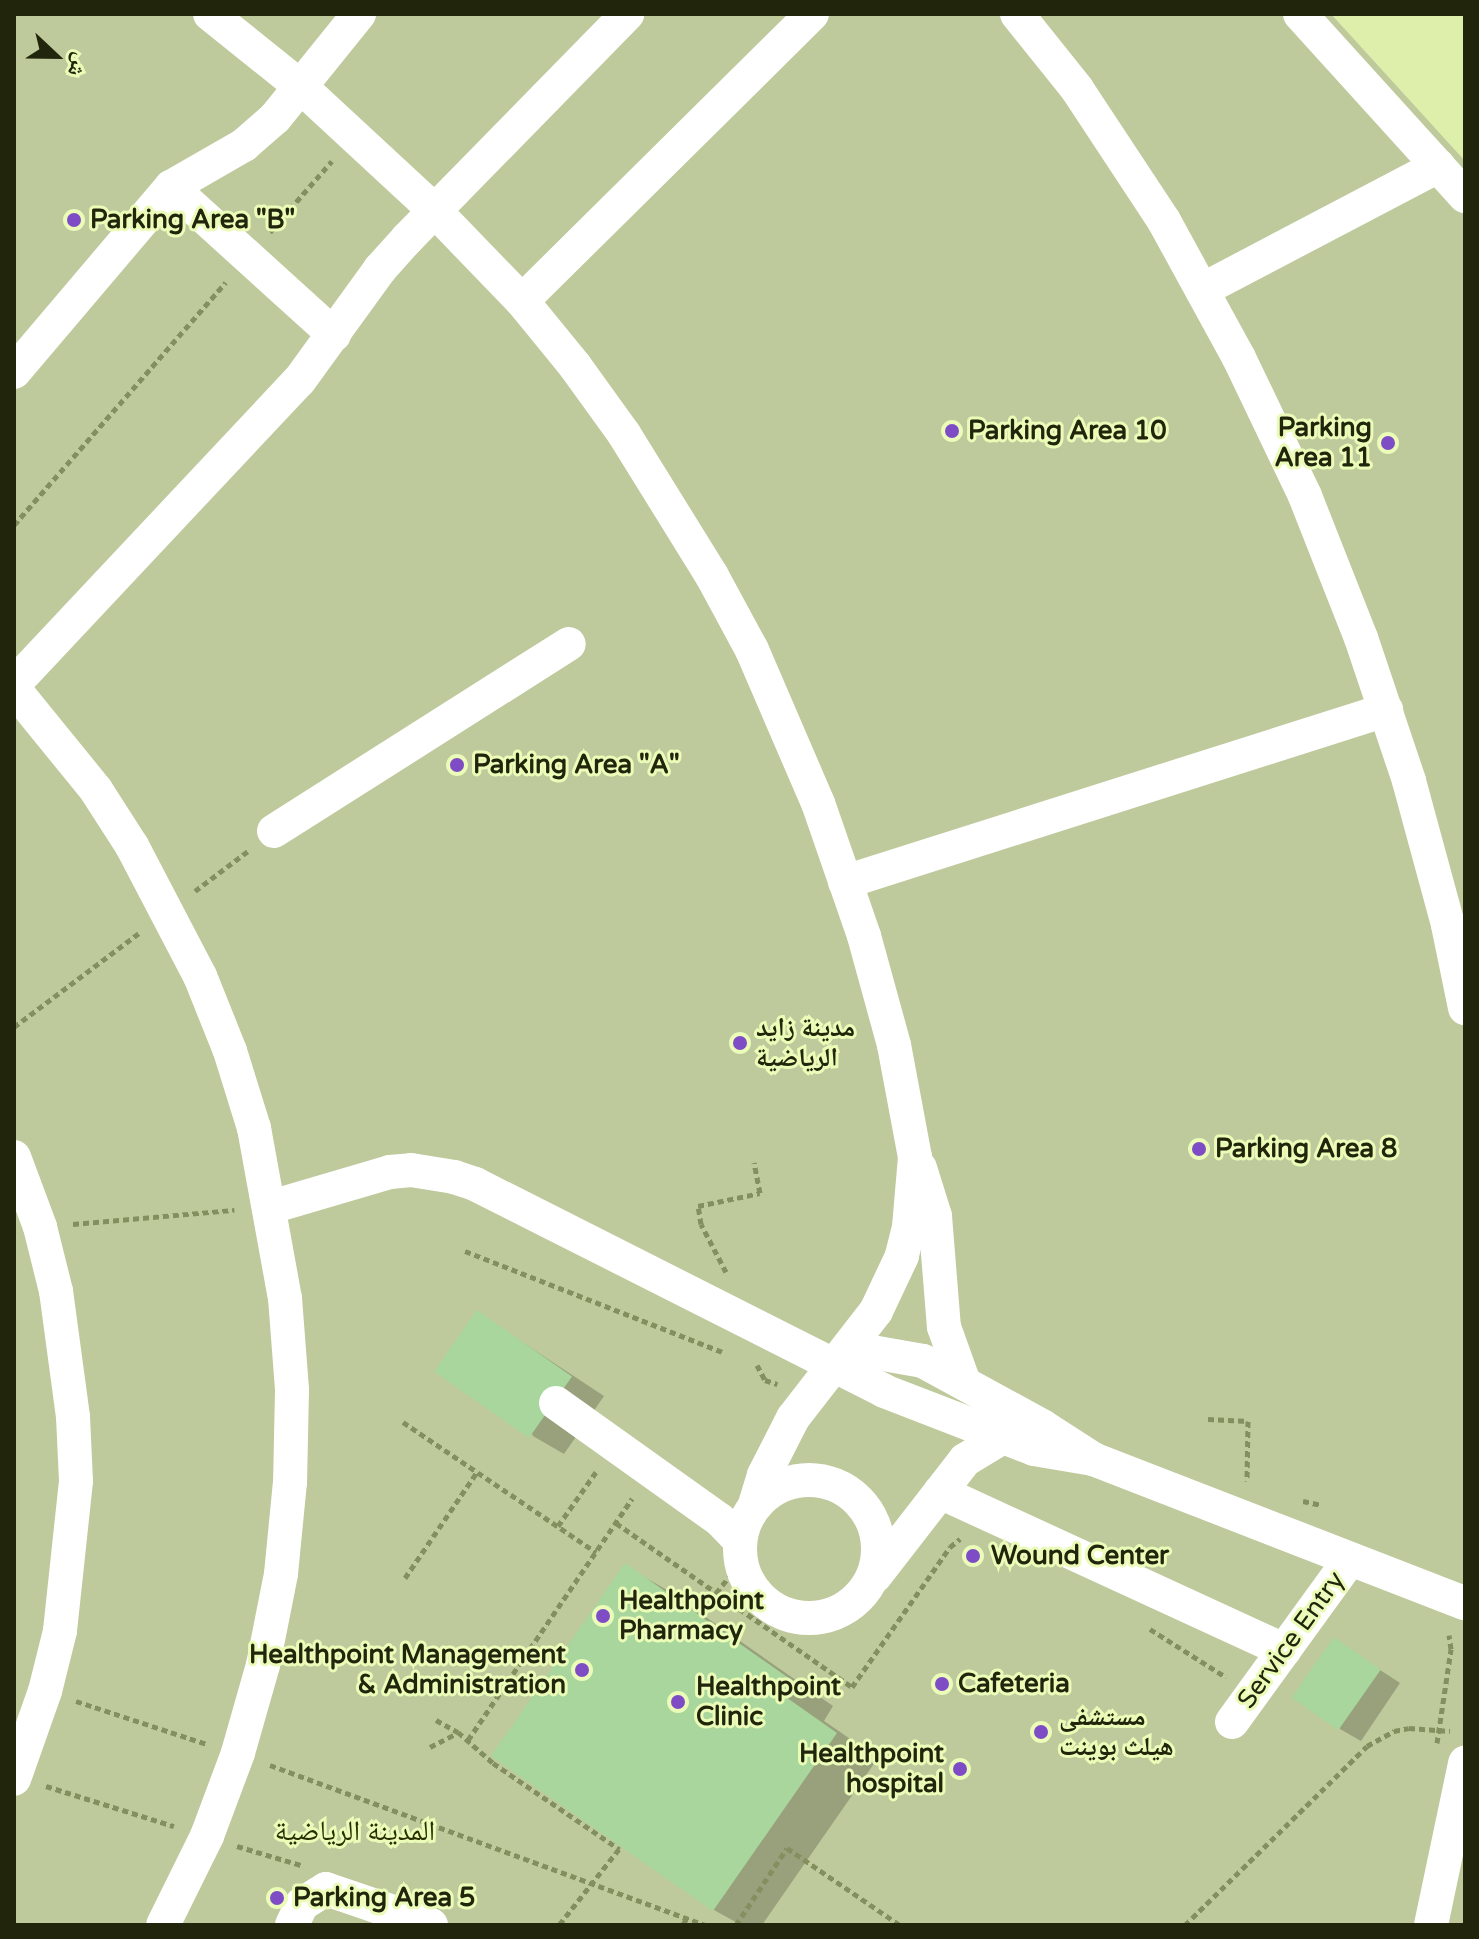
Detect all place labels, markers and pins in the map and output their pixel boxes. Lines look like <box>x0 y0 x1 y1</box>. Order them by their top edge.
place label: Parking Area "B" <box>90 204 295 236</box>
marker: Parking Area "B" <box>65 211 83 229</box>
place label: Parking Area 11 <box>1274 412 1372 474</box>
place label: Parking Area 10 <box>968 415 1167 447</box>
marker: Parking Area 10 <box>943 422 961 440</box>
marker: Parking Area 11 <box>1379 434 1397 452</box>
place label: Parking Area "A" <box>473 749 680 781</box>
marker: Parking Area "A" <box>448 756 466 774</box>
place label: مدينة زايد الرياضية <box>756 1012 855 1074</box>
marker: مدينة زايد الرياضية <box>731 1034 749 1052</box>
place label: Parking Area 8 <box>1215 1133 1397 1165</box>
marker: Parking Area 8 <box>1190 1140 1208 1158</box>
place label: Wound Center <box>991 1540 1169 1572</box>
marker: Wound Center <box>962 1545 984 1567</box>
place label: Healthpoint Pharmacy <box>619 1585 764 1646</box>
marker: Healthpoint Pharmacy <box>594 1607 612 1625</box>
place label: Healthpoint Management & Administration <box>249 1639 566 1700</box>
marker: Healthpoint Management & Administration <box>573 1661 591 1679</box>
place label: Cafeteria <box>958 1668 1070 1700</box>
place label: Healthpoint Clinic <box>696 1671 841 1732</box>
marker: Cafeteria <box>933 1675 951 1693</box>
marker: Healthpoint Clinic <box>667 1691 689 1713</box>
place label: مستشفى هيلث بوينت <box>1059 1701 1174 1762</box>
marker: مستشفى هيلث بوينت <box>1030 1721 1052 1743</box>
place label: Healthpoint hospital <box>799 1738 944 1800</box>
marker: Healthpoint hospital <box>951 1760 969 1778</box>
place label: Parking Area 5 <box>293 1882 475 1914</box>
marker: Parking Area 5 <box>268 1889 286 1907</box>

